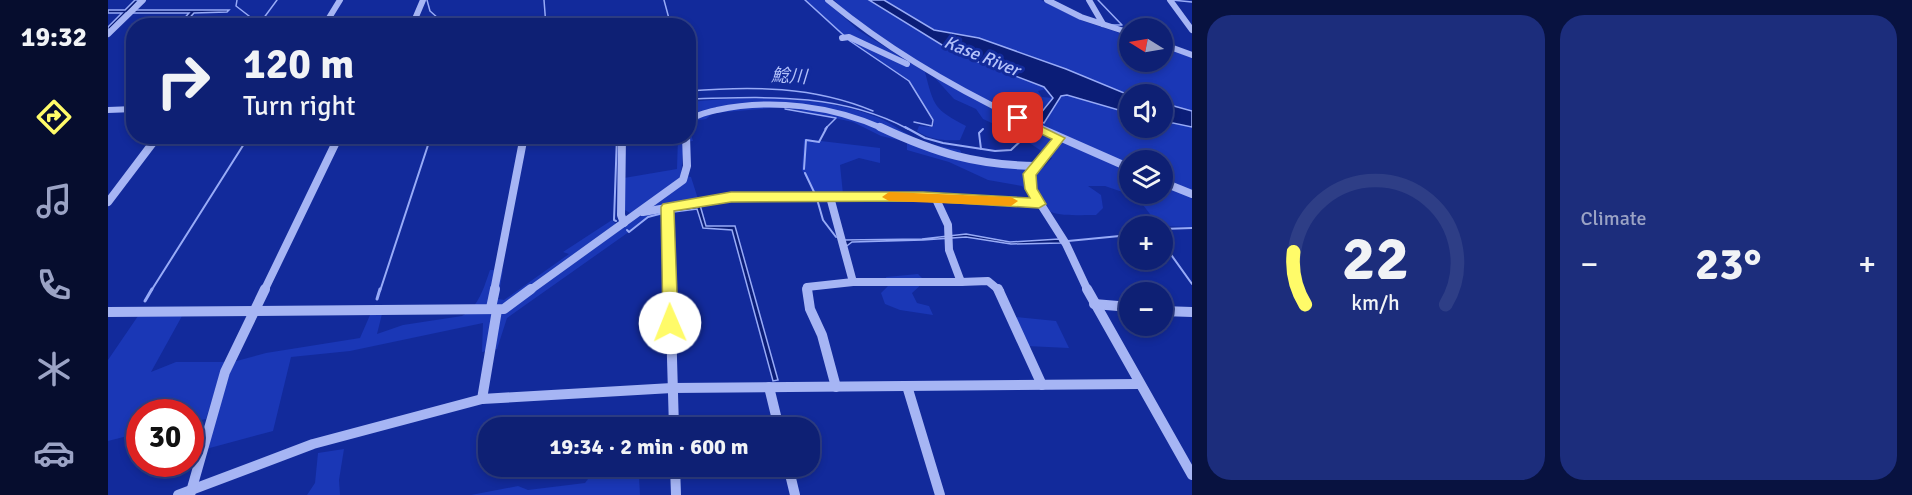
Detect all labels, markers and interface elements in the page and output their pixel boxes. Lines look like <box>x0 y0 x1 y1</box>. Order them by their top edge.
north arrow <box>1119 18 1173 72</box>
map controls <box>1119 18 1173 336</box>
text: 19:32 <box>21 21 87 54</box>
water label: Kase River <box>941 31 1025 82</box>
text: 120 m <box>243 39 354 90</box>
icon: right <box>144 42 222 120</box>
water label: 鯰川 <box>770 64 810 88</box>
button: sound <box>1119 84 1173 138</box>
text: Turn right <box>243 90 356 123</box>
pin <box>992 92 1043 143</box>
icon: directions <box>33 96 75 138</box>
icon: arrive <box>1001 101 1034 134</box>
button: layers <box>1119 150 1173 204</box>
icon: music <box>33 180 75 222</box>
text: Climate <box>1581 206 1646 231</box>
button: + <box>1119 216 1173 270</box>
text: 22 <box>1342 220 1409 297</box>
text: 23° <box>1695 237 1762 292</box>
text: − <box>1581 244 1598 285</box>
text: + <box>1858 244 1876 285</box>
icon: phone <box>33 264 75 306</box>
button: − <box>1119 282 1173 336</box>
text: km/h <box>1351 290 1400 316</box>
position arrow <box>638 291 702 355</box>
icon: climate <box>33 348 75 390</box>
speed limit sign: 30 <box>126 399 204 477</box>
icon: car <box>33 432 75 474</box>
text: 19:34 · 2 min · 600 m <box>549 433 749 460</box>

